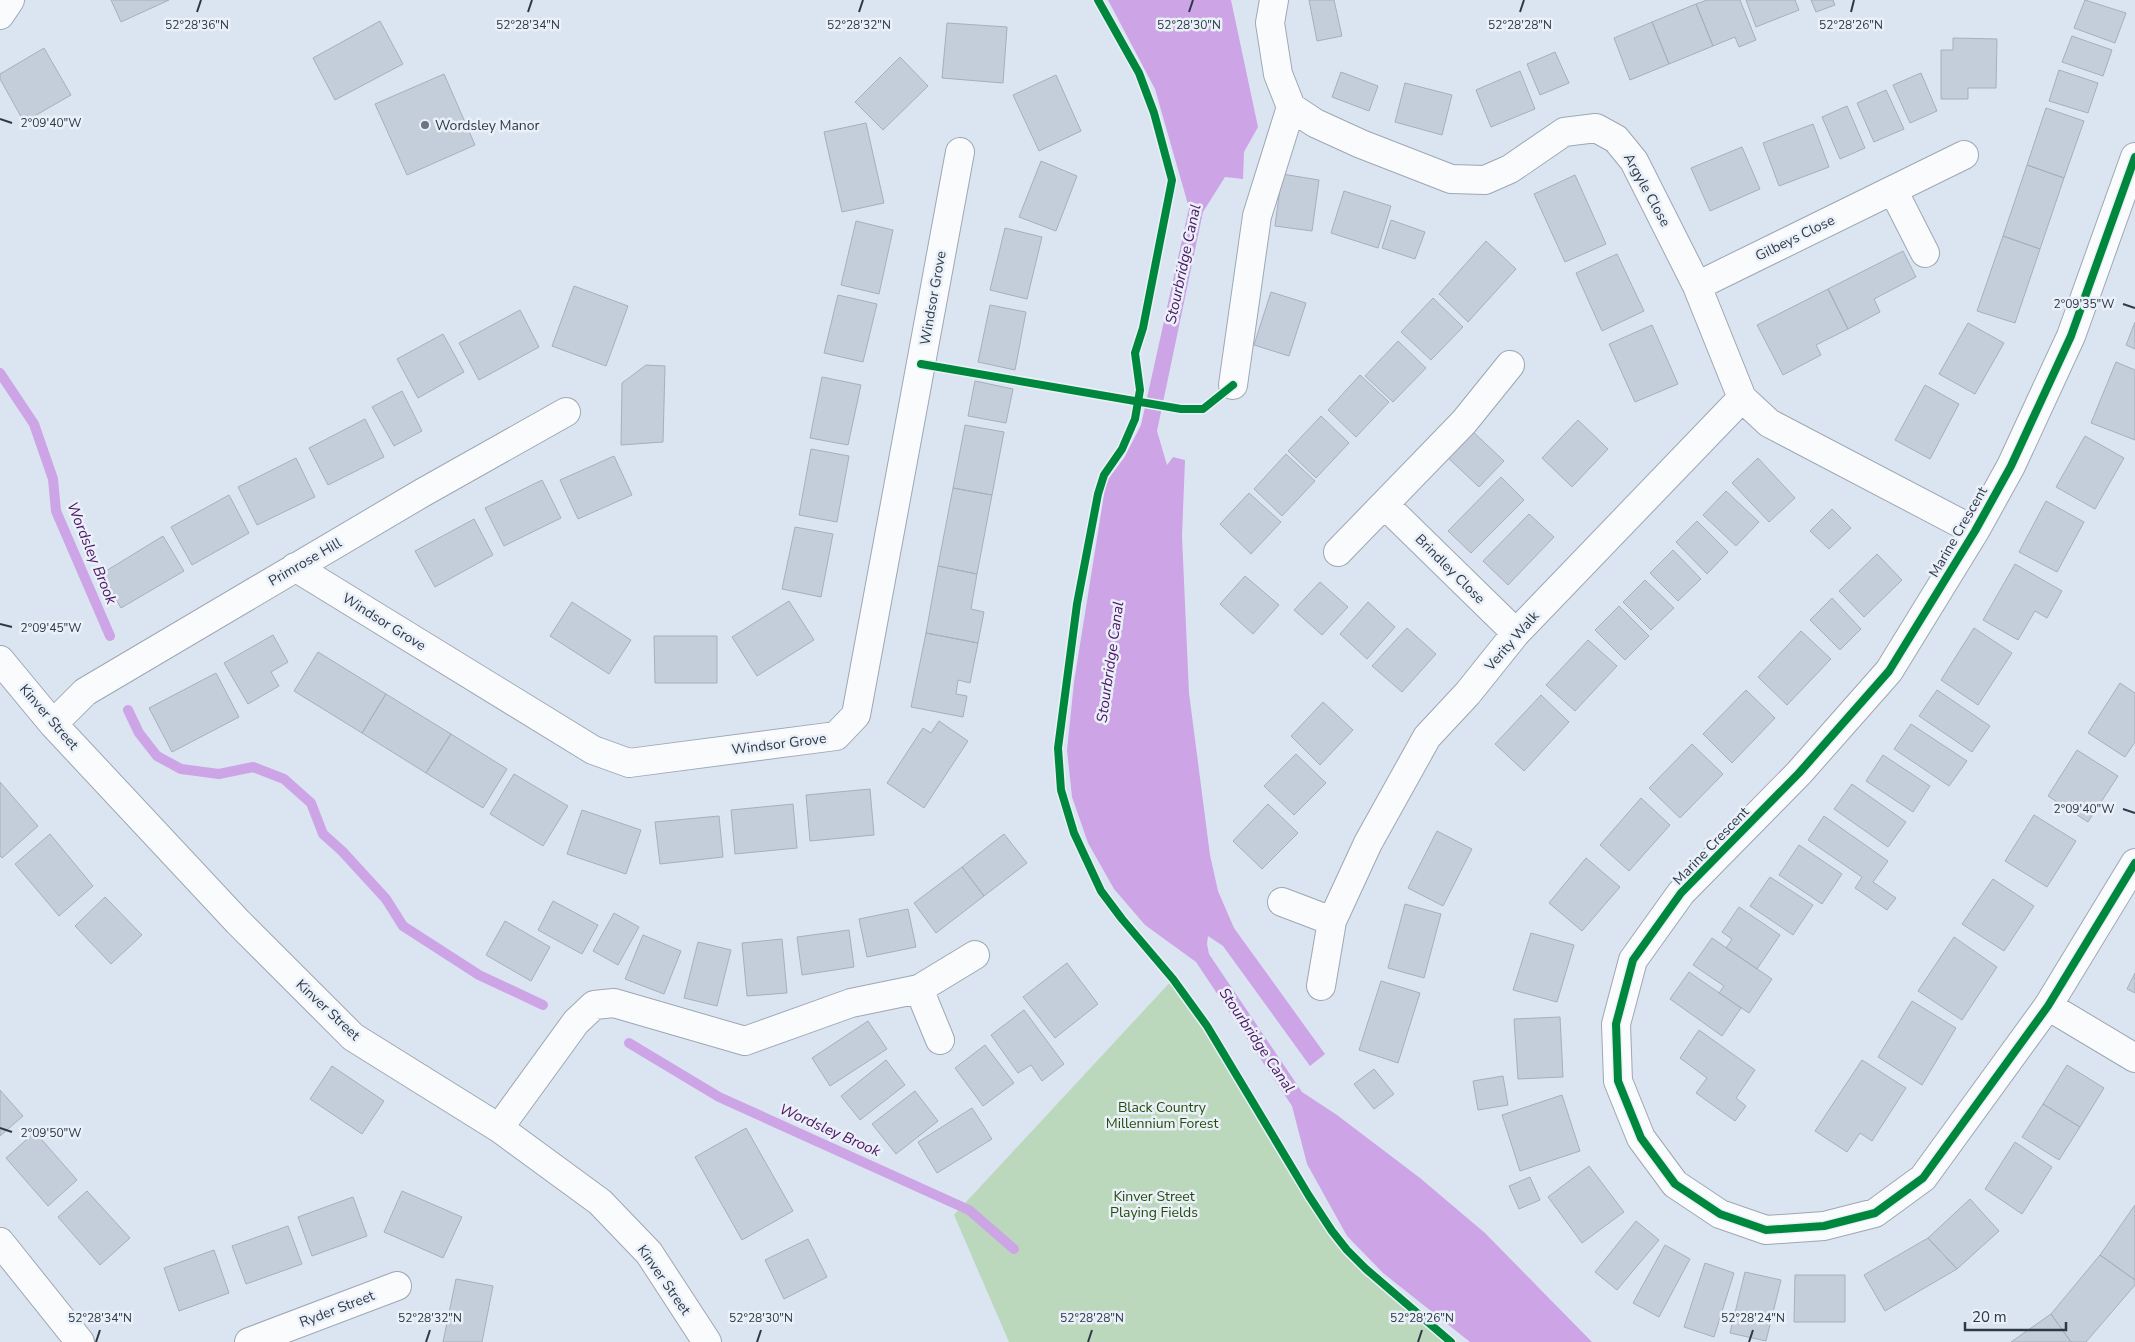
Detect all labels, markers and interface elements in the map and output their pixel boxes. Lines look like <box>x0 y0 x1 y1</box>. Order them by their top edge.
text: 52°28'36"N <box>165 17 229 33</box>
text: 52°28'34"N <box>496 17 560 33</box>
text: 52°28'32"N <box>827 17 891 33</box>
text: 52°28'30"N <box>1157 17 1221 33</box>
text: 52°28'28"N <box>1488 17 1552 33</box>
text: 52°28'26"N <box>1819 17 1883 33</box>
text: 2°09'40"W <box>20 115 82 131</box>
place label: Wordsley Manor <box>435 116 540 135</box>
marker: Wordsley Manor <box>419 119 431 131</box>
street label: Argyle Close <box>1619 150 1675 230</box>
water label: Stourbridge Canal <box>1161 202 1205 326</box>
street label: Gilbeys Close <box>1752 211 1838 265</box>
street label: Windsor Grove <box>915 249 951 347</box>
text: 2°09'35"W <box>2053 296 2115 312</box>
street label: Marine Crescent <box>1924 483 1992 581</box>
water label: Wordsley Brook <box>62 499 122 608</box>
street label: Brindley Close <box>1411 530 1489 608</box>
street label: Primrose Hill <box>265 533 346 591</box>
street label: Windsor Grove <box>339 589 429 655</box>
water label: Stourbridge Canal <box>1092 600 1128 724</box>
street label: Verity Walk <box>1480 606 1544 676</box>
text: 2°09'45"W <box>20 620 82 636</box>
street label: Kinver Street <box>15 680 83 754</box>
street label: Windsor Grove <box>731 729 827 759</box>
text: 2°09'40"W <box>2053 801 2115 817</box>
street label: Marine Crescent <box>1669 803 1753 889</box>
street label: Kinver Street <box>292 975 364 1045</box>
water label: Stourbridge Canal <box>1215 984 1299 1096</box>
park label: Black Country Millennium Forest <box>1106 1098 1218 1133</box>
water label: Wordsley Brook <box>776 1099 884 1161</box>
text: 2°09'50"W <box>20 1125 82 1141</box>
park label: Kinver Street Playing Fields <box>1110 1187 1198 1222</box>
street label: Kinver Street <box>633 1241 695 1319</box>
street label: Ryder Street <box>297 1286 377 1332</box>
scale bar <box>1965 1300 2066 1332</box>
text: 20 m <box>1972 1307 2007 1327</box>
text: 52°28'34"N <box>68 1310 132 1326</box>
text: 52°28'32"N <box>398 1310 462 1326</box>
text: 52°28'30"N <box>729 1310 793 1326</box>
text: 52°28'28"N <box>1060 1310 1124 1326</box>
text: 52°28'26"N <box>1390 1310 1454 1326</box>
text: 52°28'24"N <box>1721 1310 1785 1326</box>

